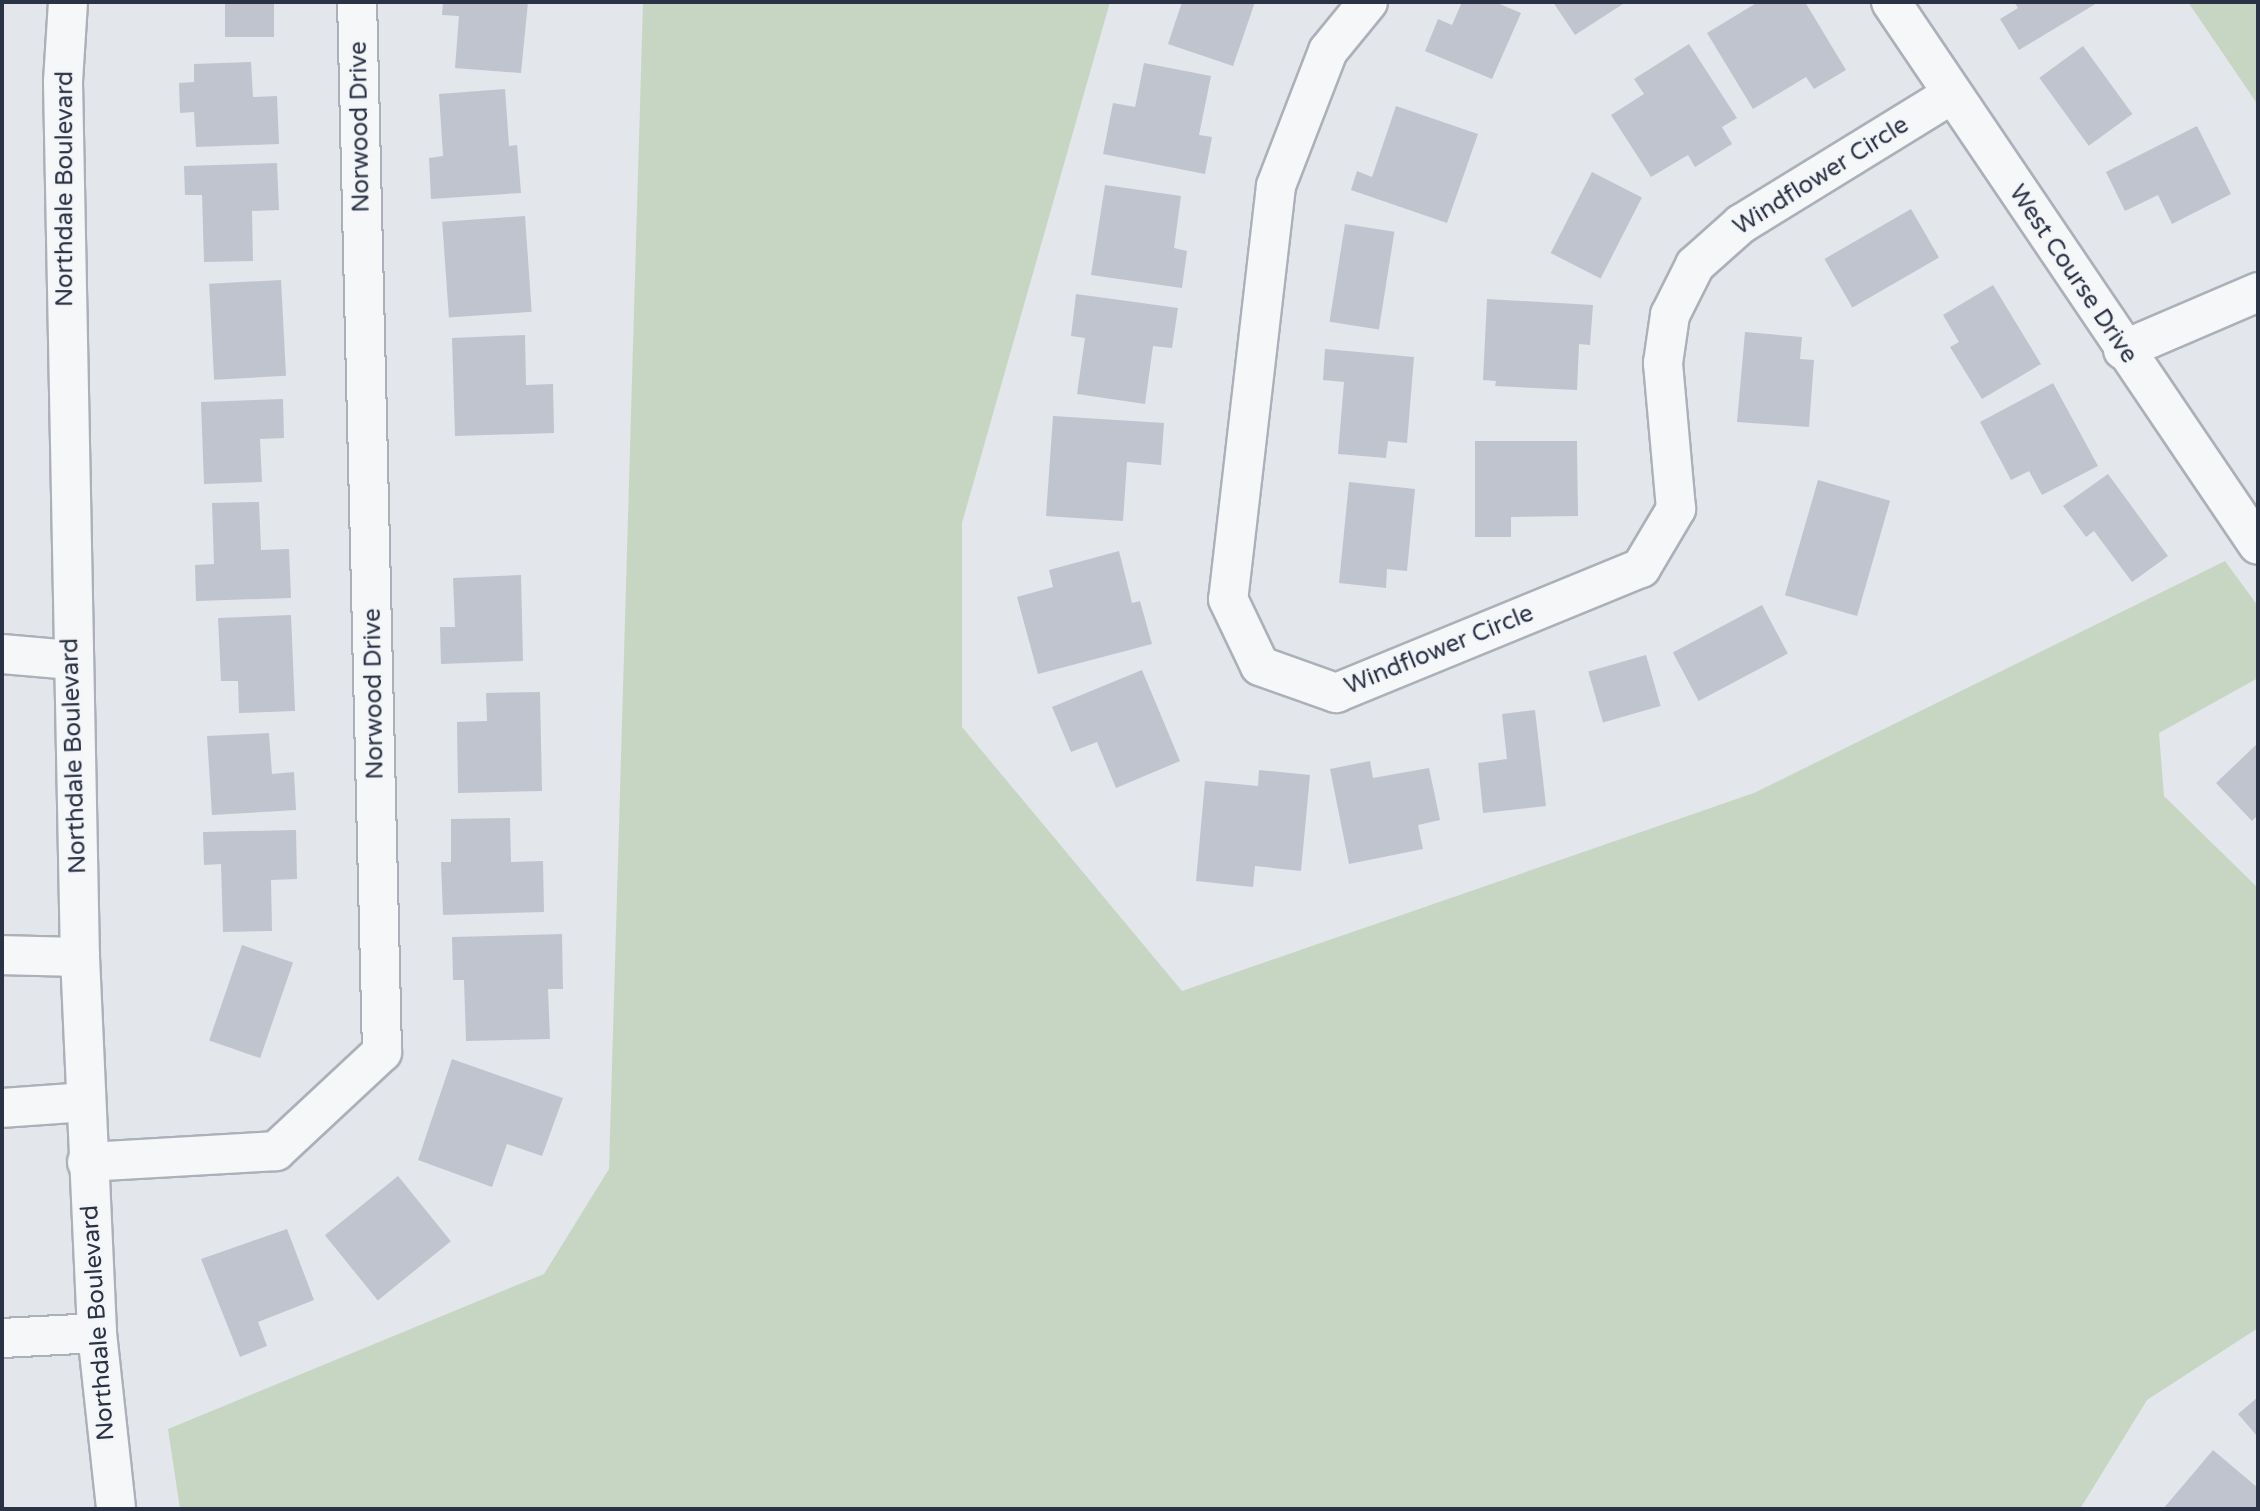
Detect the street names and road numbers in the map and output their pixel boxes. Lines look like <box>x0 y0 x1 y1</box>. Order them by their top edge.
street label: Norwood Drive <box>344 41 376 213</box>
street label: Northdale Boulevard <box>51 71 79 307</box>
street label: Windflower Circle <box>1728 110 1914 242</box>
street label: West Course Drive <box>2003 179 2143 369</box>
street label: Windflower Circle <box>1340 599 1538 701</box>
street label: Norwood Drive <box>358 608 390 780</box>
street label: Northdale Boulevard <box>55 638 93 874</box>
street label: Northdale Boulevard <box>75 1204 121 1442</box>

